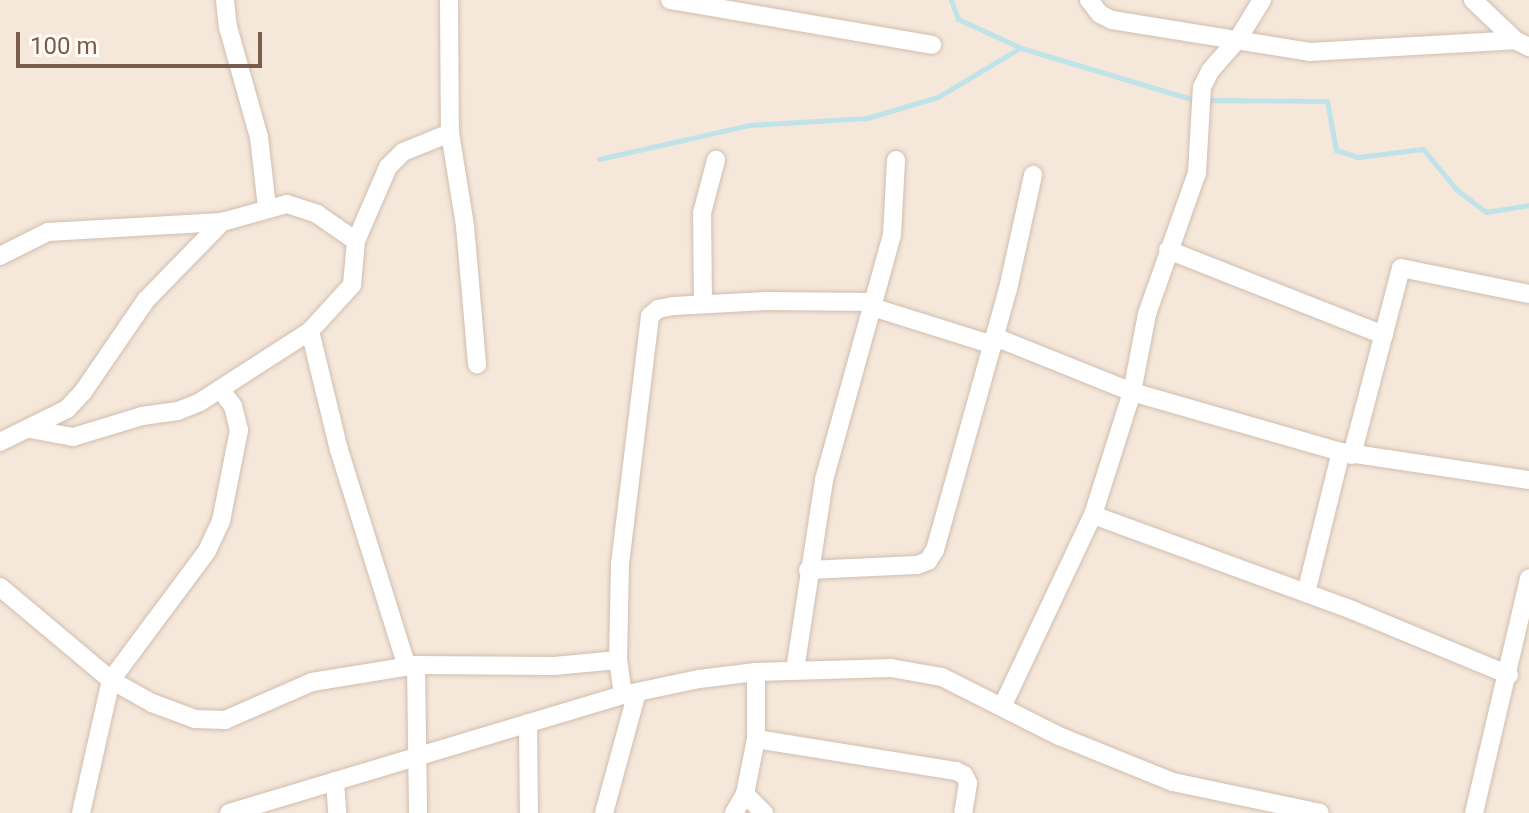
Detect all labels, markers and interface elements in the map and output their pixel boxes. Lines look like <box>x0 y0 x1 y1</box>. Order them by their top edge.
scale bar <box>20 16 266 66</box>
text: 100 m <box>30 32 97 60</box>

